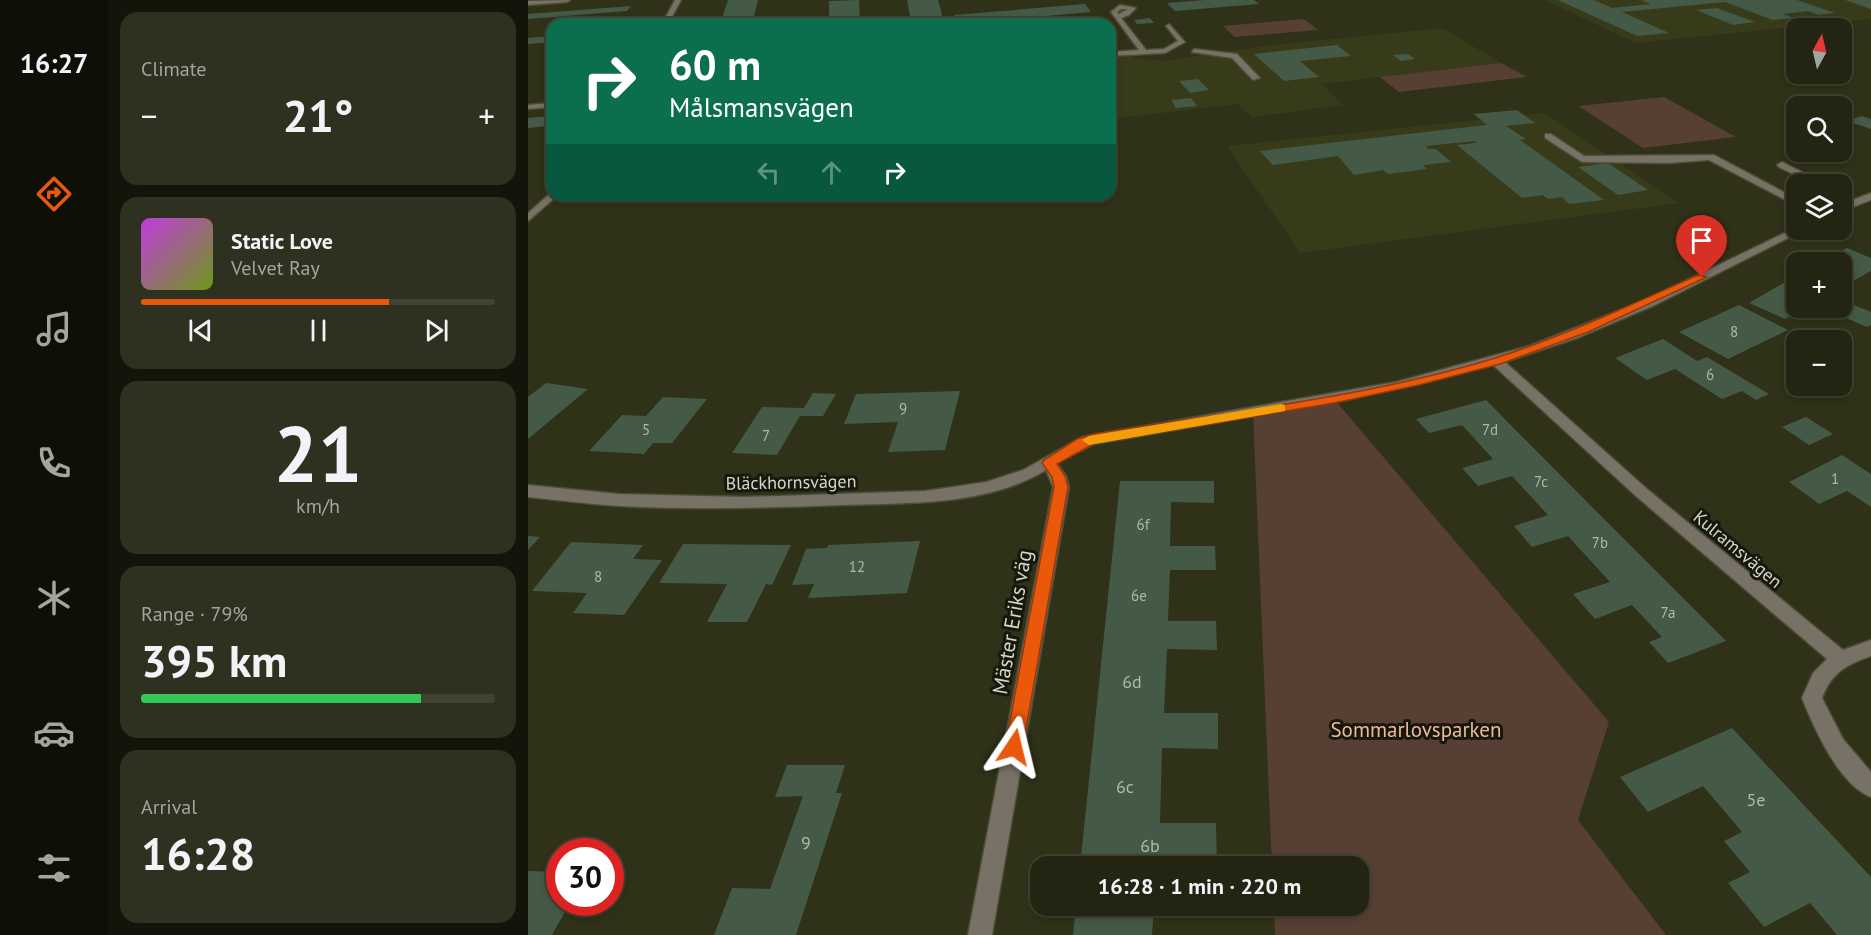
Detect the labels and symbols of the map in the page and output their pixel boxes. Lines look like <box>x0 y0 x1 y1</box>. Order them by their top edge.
north arrow <box>1786 18 1852 84</box>
pin <box>1676 215 1727 277</box>
house number: 8 <box>1730 322 1738 341</box>
house number: 6 <box>1706 365 1714 384</box>
house number: 9 <box>899 399 907 418</box>
house number: 5 <box>642 420 650 439</box>
house number: 7d <box>1482 420 1498 439</box>
house number: 7 <box>762 426 770 445</box>
street label: Bläckhornsvägen <box>725 469 857 495</box>
house number: 1 <box>1831 469 1839 488</box>
house number: 7c <box>1534 472 1548 491</box>
street label: Kulramsvägen <box>1689 505 1787 593</box>
house number: 6f <box>1137 515 1151 534</box>
house number: 7b <box>1592 533 1608 552</box>
street label: Mäster Eriks väg <box>986 548 1038 696</box>
house number: 12 <box>849 557 865 576</box>
house number: 8 <box>594 567 602 586</box>
house number: 6e <box>1131 586 1147 605</box>
house number: 7a <box>1661 603 1675 622</box>
house number: 6d <box>1122 670 1142 693</box>
position arrow <box>982 715 1046 779</box>
park label: Sommarlovsparken <box>1330 716 1502 743</box>
house number: 6c <box>1116 775 1134 798</box>
house number: 5e <box>1747 788 1765 811</box>
house number: 9 <box>801 831 811 854</box>
house number: 6b <box>1140 834 1160 857</box>
speed limit sign: 30 <box>546 838 624 916</box>

